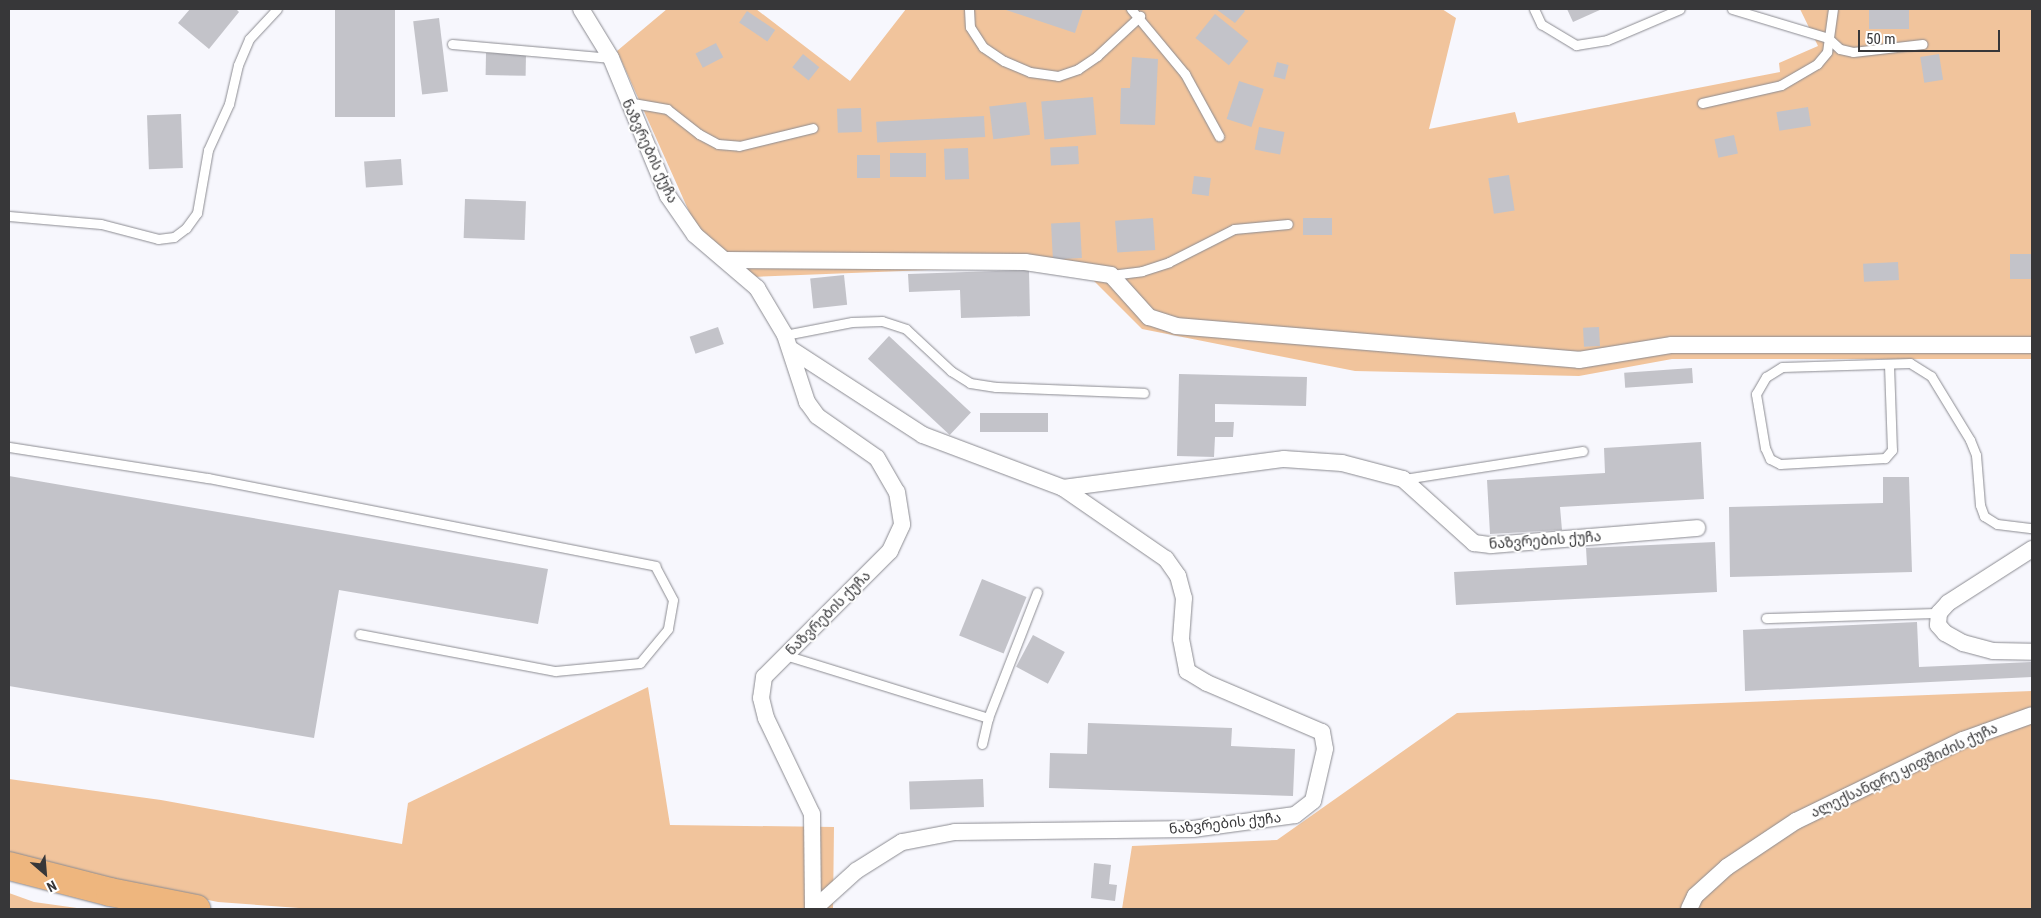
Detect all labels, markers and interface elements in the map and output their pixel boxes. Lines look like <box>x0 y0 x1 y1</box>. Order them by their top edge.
scale bar <box>1861 20 2004 52</box>
text: 50 m <box>1866 30 1896 48</box>
street label: ნაზვრების ქუჩა <box>619 96 681 206</box>
street label: ნაზვრების ქუჩა <box>1488 528 1602 552</box>
street label: ნაზვრების ქუჩა <box>782 567 874 659</box>
street label: ალექსანდრე ყიფშიძის ქუჩა <box>1808 719 2000 821</box>
street label: ნაზვრების ქუჩა <box>1168 809 1282 837</box>
north arrow <box>20 848 70 898</box>
text: N <box>44 877 59 895</box>

